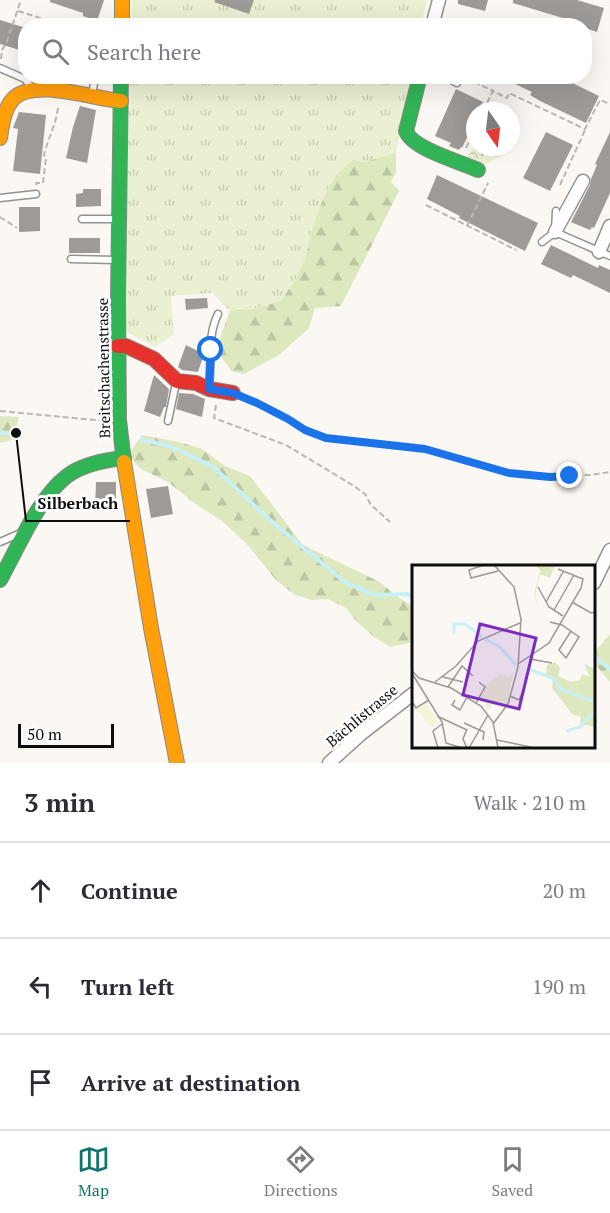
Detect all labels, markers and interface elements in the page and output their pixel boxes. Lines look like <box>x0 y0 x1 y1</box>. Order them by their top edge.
search box <box>18 18 592 84</box>
icon: search <box>39 35 72 68</box>
text: Search here <box>87 37 201 66</box>
north arrow <box>466 102 520 156</box>
street label: Breitschachenstrasse <box>92 298 114 439</box>
route start <box>197 336 223 362</box>
route end <box>556 462 582 488</box>
callout: Silberbach <box>26 487 130 521</box>
text: Silberbach <box>38 492 119 514</box>
inset map <box>412 565 595 748</box>
street label: Bächlistrasse <box>321 679 401 751</box>
scale bar <box>18 721 114 748</box>
text: 50 m <box>27 723 62 745</box>
text: 3 min <box>24 785 95 819</box>
text: Walk · 210 m <box>474 789 586 816</box>
icon: ahead <box>24 874 57 907</box>
text: Continue <box>81 876 178 905</box>
text: 20 m <box>543 877 586 904</box>
icon: left <box>24 970 57 1003</box>
text: Turn left <box>81 972 174 1001</box>
text: 190 m <box>532 973 586 1000</box>
icon: arrive <box>24 1066 57 1099</box>
text: Arrive at destination <box>81 1068 300 1097</box>
tab: Map <box>77 1143 110 1201</box>
tab: Directions <box>264 1143 338 1201</box>
tab: Saved <box>492 1143 533 1201</box>

